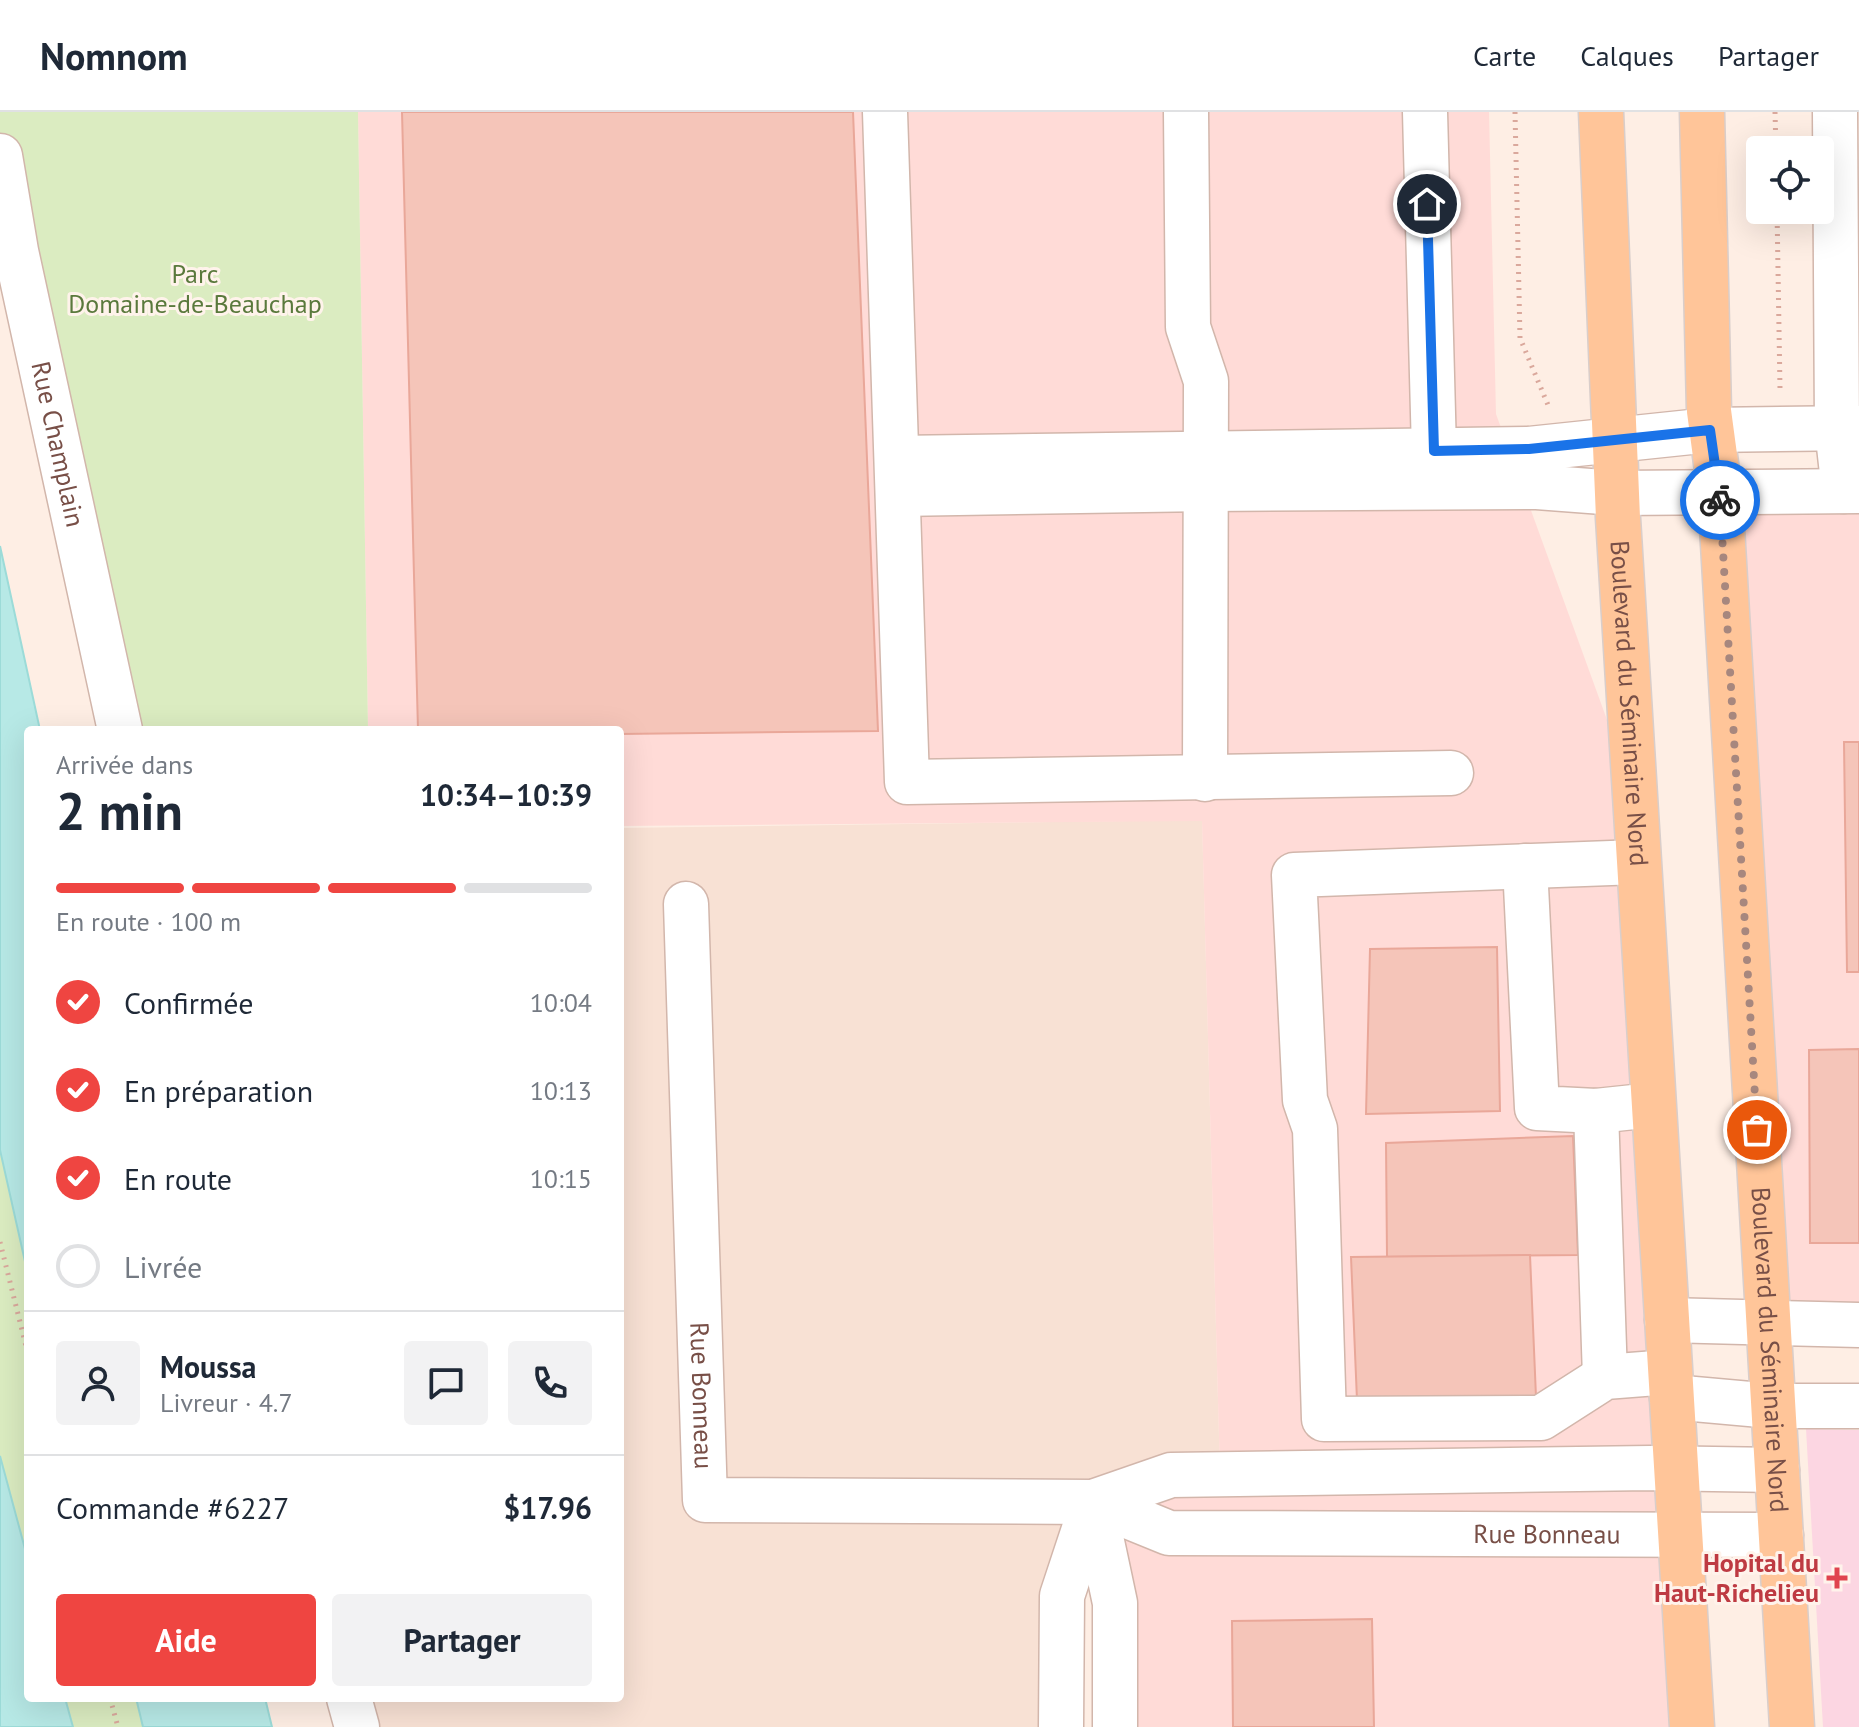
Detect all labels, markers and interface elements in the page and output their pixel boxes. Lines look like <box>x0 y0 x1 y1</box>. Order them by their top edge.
text: Nomnom <box>40 31 188 80</box>
text: Carte <box>1473 37 1536 74</box>
text: Calques <box>1580 37 1674 74</box>
text: Partager <box>1718 37 1819 74</box>
map controls <box>1746 136 1834 224</box>
button: locate <box>1746 136 1834 224</box>
pin <box>1393 170 1461 238</box>
icon: home <box>1405 182 1449 226</box>
park label: Parc Domaine-de-Beauchap <box>68 257 322 320</box>
street label: Rue Champlain <box>24 358 92 530</box>
courier <box>1680 460 1760 540</box>
icon: bike <box>1698 478 1742 522</box>
street label: Boulevard du Séminaire Nord <box>1603 540 1656 867</box>
text: Arrivée dans <box>56 748 193 781</box>
text: 10:34–10:39 <box>420 775 592 814</box>
text: 2 min <box>56 777 183 844</box>
text: En route · 100 m <box>56 905 241 938</box>
icon: check <box>56 980 100 1024</box>
text: Confirmée <box>124 983 253 1022</box>
text: 10:04 <box>530 986 592 1019</box>
icon: check <box>56 1068 100 1112</box>
text: En préparation <box>124 1071 313 1110</box>
text: 10:13 <box>530 1074 592 1107</box>
pin <box>1723 1096 1791 1164</box>
icon: bag <box>1735 1108 1779 1152</box>
icon: check <box>56 1156 100 1200</box>
text: En route <box>124 1159 232 1198</box>
text: 10:15 <box>530 1162 592 1195</box>
street label: Boulevard du Séminaire Nord <box>1745 1186 1796 1513</box>
text: Livrée <box>124 1247 202 1286</box>
street label: Rue Bonneau <box>683 1322 721 1470</box>
button: person <box>56 1341 140 1425</box>
button: chat <box>404 1341 488 1425</box>
button: phone <box>508 1341 592 1425</box>
text: Moussa <box>160 1347 256 1386</box>
text: Livreur · 4.7 <box>160 1386 293 1419</box>
text: Commande #6227 <box>56 1488 289 1527</box>
text: $17.96 <box>503 1488 592 1527</box>
street label: Rue Bonneau <box>1473 1517 1621 1550</box>
place label: Hopital du Haut-Richelieu <box>1654 1546 1819 1609</box>
marker: Hopital du Haut-Richelieu <box>1826 1567 1848 1589</box>
button: Aide <box>56 1594 316 1686</box>
button: Partager <box>332 1594 592 1686</box>

